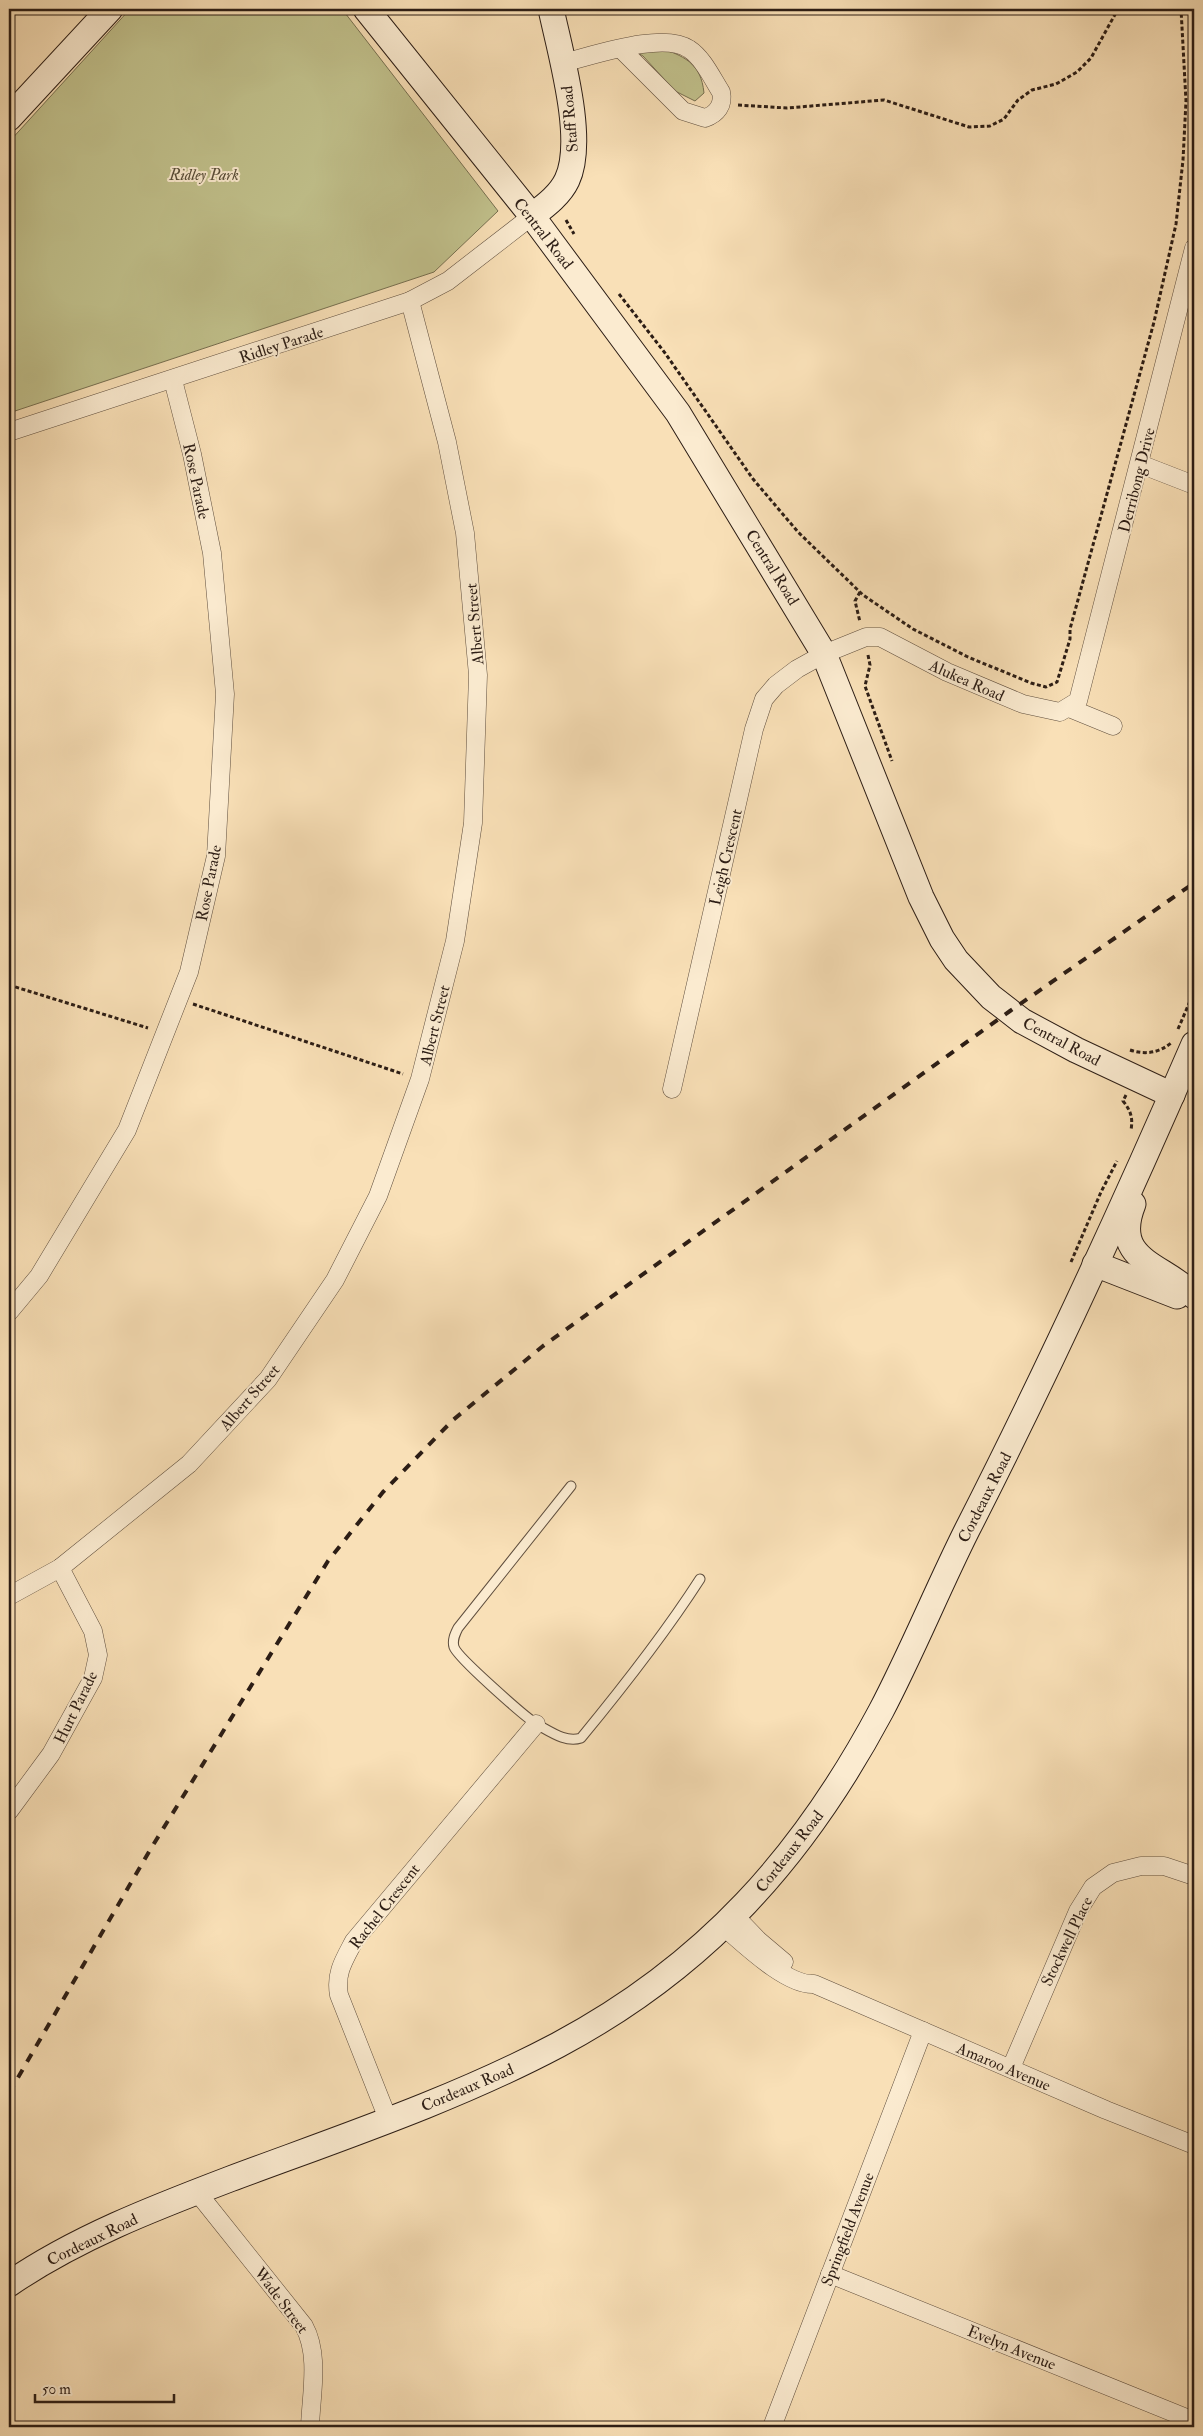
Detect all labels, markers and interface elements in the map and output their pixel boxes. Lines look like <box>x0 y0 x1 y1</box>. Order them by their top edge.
street label: Staff Road <box>557 85 583 153</box>
park label: Ridley Park <box>168 165 239 185</box>
street label: Central Road <box>509 194 577 273</box>
street label: Ridley Parade <box>237 322 326 368</box>
street label: Derribong Drive <box>1114 425 1160 535</box>
street label: Rose Parade <box>178 441 214 521</box>
street label: Central Road <box>741 526 803 609</box>
street label: Albert Street <box>461 582 489 667</box>
street label: Alukea Road <box>925 655 1007 706</box>
street label: Leigh Crescent <box>705 807 747 907</box>
street label: Rose Parade <box>192 843 226 923</box>
street label: Albert Street <box>415 983 455 1068</box>
street label: Central Road <box>1019 1013 1104 1071</box>
street label: Albert Street <box>215 1360 284 1436</box>
street label: Cordeaux Road <box>954 1449 1016 1546</box>
street label: Hurt Parade <box>50 1668 102 1747</box>
street label: Cordeaux Road <box>752 1807 828 1897</box>
street label: Rachel Crescent <box>345 1860 424 1953</box>
street label: Stockwell Place <box>1037 1893 1097 1989</box>
street label: Amaroo Avenue <box>953 2038 1054 2096</box>
street label: Cordeaux Road <box>418 2059 517 2116</box>
street label: Springfield Avenue <box>817 2169 880 2289</box>
street label: Cordeaux Road <box>44 2209 141 2271</box>
street label: Wade Street <box>249 2263 313 2338</box>
street label: Evelyn Avenue <box>964 2321 1059 2375</box>
scale bar <box>35 2371 174 2403</box>
text: 50 m <box>42 2380 71 2399</box>

